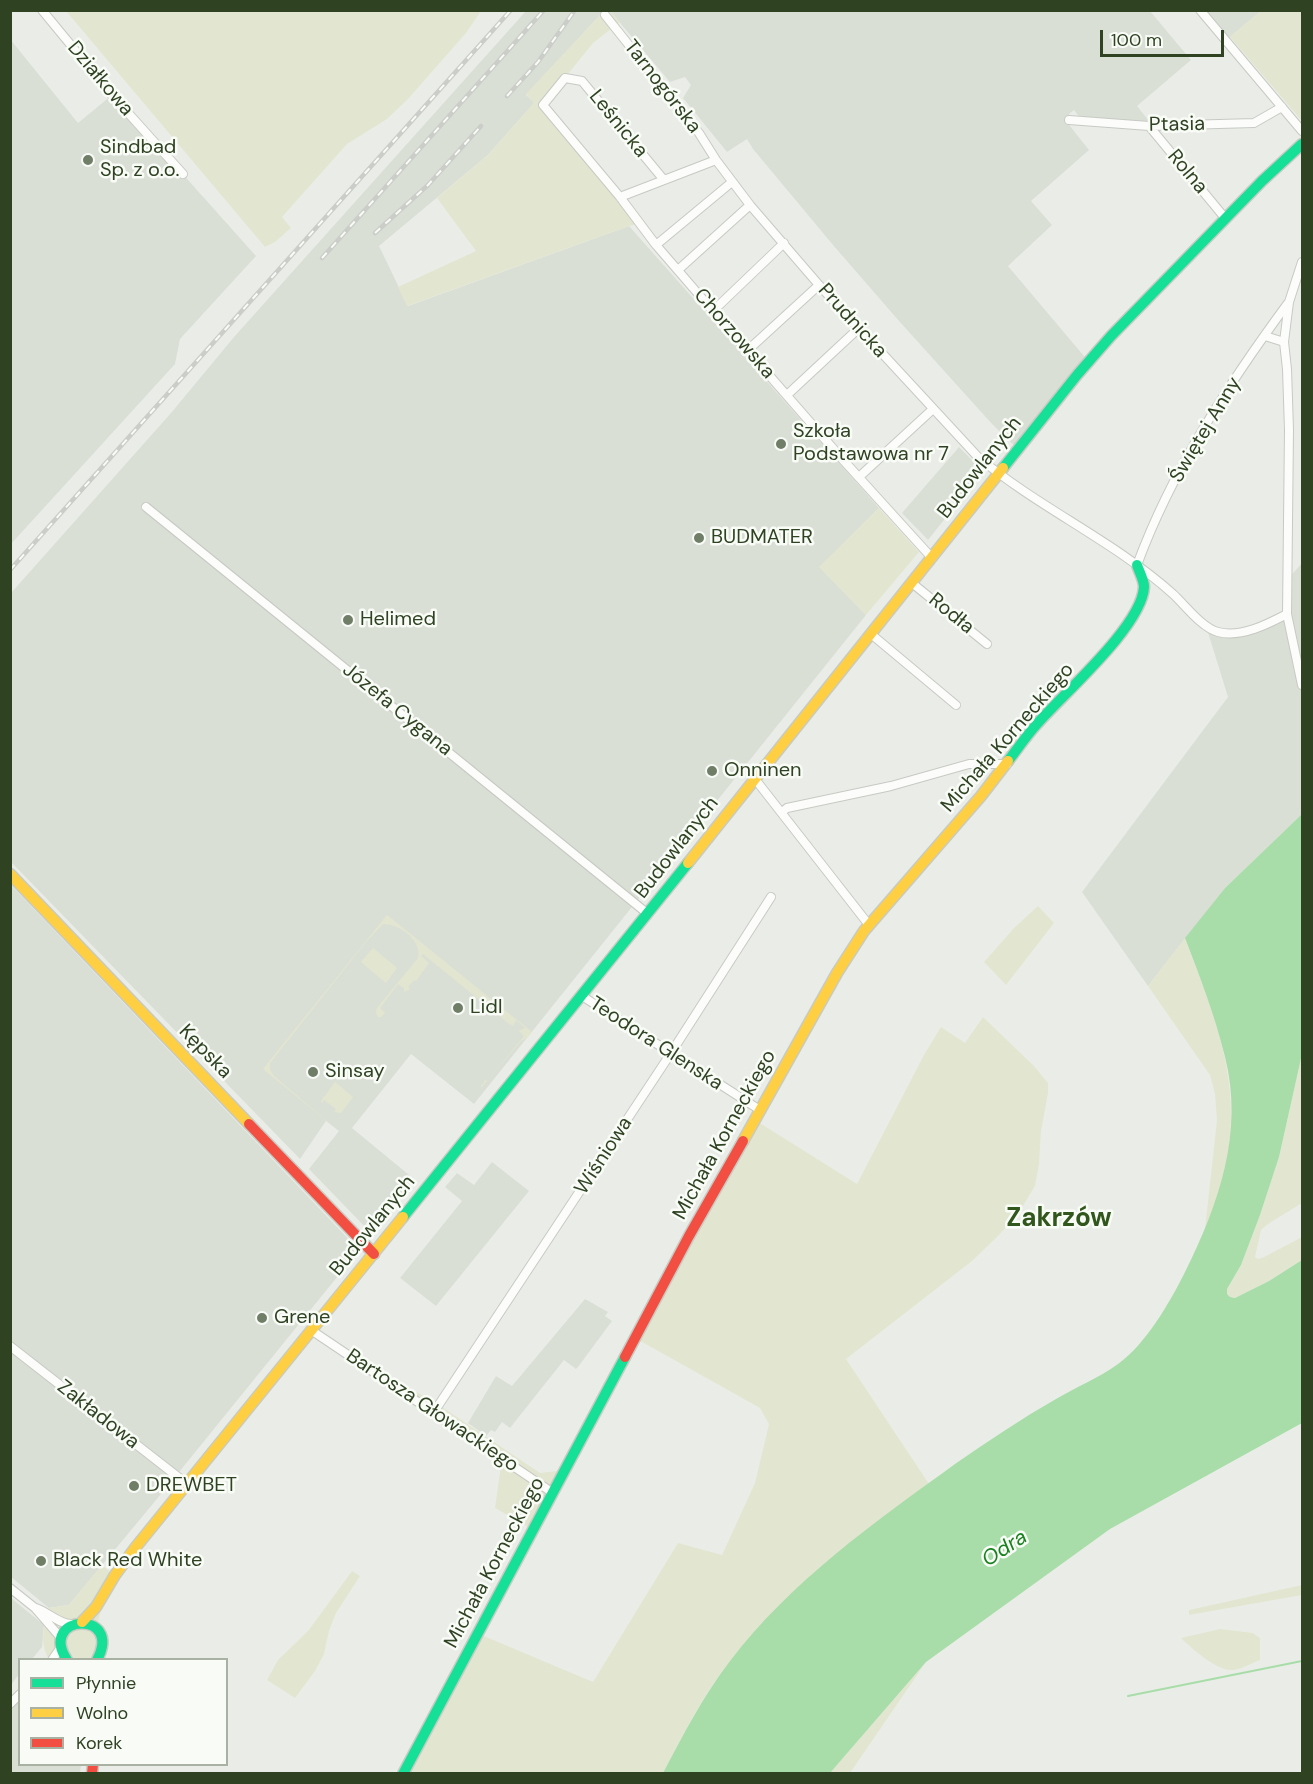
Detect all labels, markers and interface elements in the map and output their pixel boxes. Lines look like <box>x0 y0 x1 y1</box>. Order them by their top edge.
scale bar <box>1103 18 1228 56</box>
text: 100 m <box>1111 28 1162 52</box>
street label: Tarnogórska <box>618 36 706 138</box>
street label: Działkowa <box>62 37 138 121</box>
street label: Leśnicka <box>583 85 653 163</box>
street label: Ptasia <box>1149 113 1205 137</box>
place label: Sindbad Sp. z o.o. <box>100 136 180 183</box>
street label: Rolna <box>1162 145 1212 199</box>
marker: Sindbad Sp. z o.o. <box>81 153 95 167</box>
street label: Prudnicka <box>812 279 892 363</box>
street label: Chorzowska <box>688 284 780 384</box>
street label: Świętej Anny <box>1165 373 1247 487</box>
street label: Budowlanych <box>933 412 1027 524</box>
place label: Szkoła Podstawowa nr 7 <box>793 420 949 467</box>
marker: Szkoła Podstawowa nr 7 <box>774 437 788 451</box>
place label: BUDMATER <box>711 526 813 550</box>
marker: BUDMATER <box>692 531 706 545</box>
street label: Rodła <box>923 588 979 640</box>
place label: Helimed <box>360 608 436 632</box>
marker: Helimed <box>341 613 355 627</box>
street label: Józefa Cygana <box>337 658 457 762</box>
street label: Michała Korneckiego <box>937 658 1079 818</box>
place label: Onninen <box>724 759 802 783</box>
marker: Onninen <box>705 764 719 778</box>
street label: Budowlanych <box>630 792 724 904</box>
street label: Teodora Glenska <box>585 992 727 1096</box>
place label: Lidl <box>470 996 502 1020</box>
marker: Lidl <box>451 1001 465 1015</box>
street label: Kępska <box>174 1020 236 1084</box>
street label: Michała Korneckiego <box>668 1046 782 1224</box>
place label: Sinsay <box>325 1060 385 1084</box>
marker: Sinsay <box>306 1065 320 1079</box>
street label: Wiśniowa <box>570 1113 638 1199</box>
street label: Budowlanych <box>325 1171 421 1281</box>
district label: Zakrzów <box>1006 1203 1112 1235</box>
place label: Grene <box>274 1306 330 1330</box>
marker: Grene <box>255 1311 269 1325</box>
street label: Bartosza Głowackiego <box>341 1344 523 1478</box>
street label: Zakładowa <box>52 1376 144 1454</box>
street label: Michała Korneckiego <box>440 1473 550 1653</box>
place label: DREWBET <box>146 1474 237 1498</box>
marker: DREWBET <box>127 1479 141 1493</box>
water label: Odra <box>978 1525 1032 1573</box>
place label: Black Red White <box>53 1549 202 1573</box>
marker: Black Red White <box>34 1554 48 1568</box>
legend <box>18 1658 228 1766</box>
text: Płynnie <box>76 1671 136 1695</box>
text: Wolno <box>76 1701 128 1725</box>
text: Korek <box>76 1731 122 1755</box>

